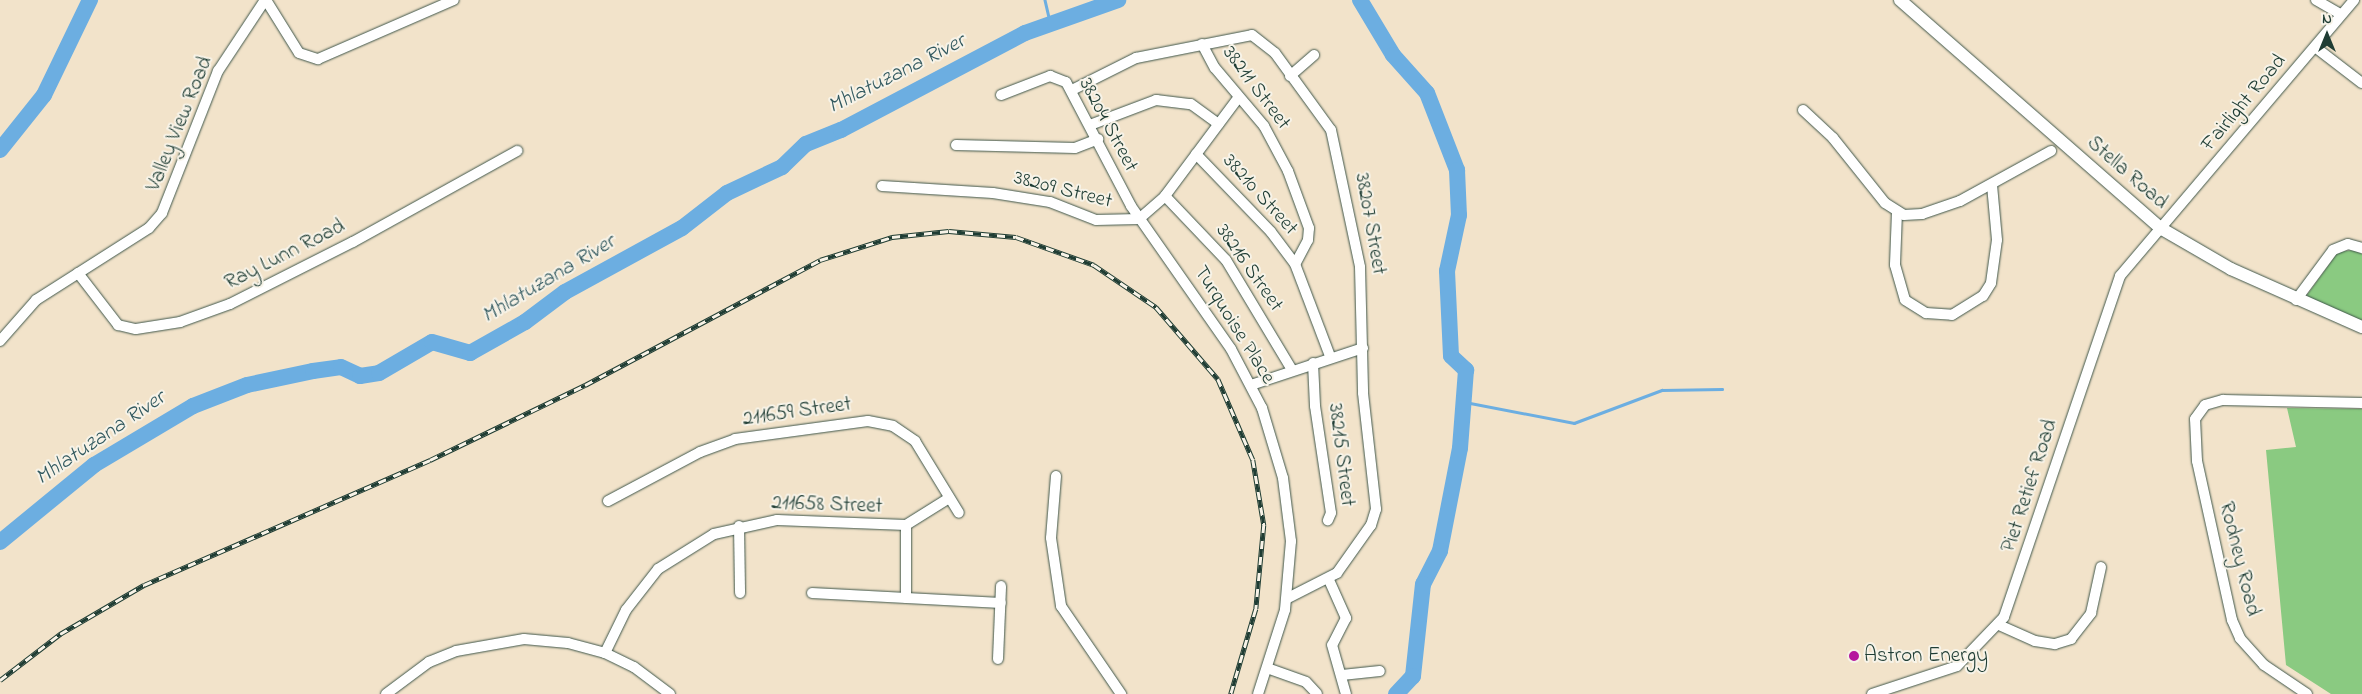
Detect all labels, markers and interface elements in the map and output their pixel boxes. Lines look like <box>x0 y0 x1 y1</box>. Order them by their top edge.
text: N <box>2322 9 2332 30</box>
north arrow <box>2302 10 2352 60</box>
water label: Mhlatuzana River <box>824 29 970 121</box>
street label: 38211 Street <box>1216 41 1296 135</box>
street label: Fairlight Road <box>2196 49 2292 157</box>
street label: Valley View Road <box>141 53 219 195</box>
street label: 38204 Street <box>1073 74 1143 176</box>
street label: Stella Road <box>2081 131 2173 215</box>
street label: 38210 Street <box>1217 149 1303 241</box>
street label: 38209 Street <box>1011 166 1115 214</box>
street label: 38207 Street <box>1349 171 1391 277</box>
street label: Ray Lunn Road <box>221 214 349 296</box>
street label: 38216 Street <box>1210 219 1288 317</box>
water label: Mhlatuzana River <box>478 230 620 330</box>
street label: Turquoise Place <box>1188 261 1280 389</box>
water label: Mhlatuzana River <box>31 386 171 492</box>
street label: 211659 Street <box>741 392 853 432</box>
street label: 38215 Street <box>1322 402 1360 508</box>
street label: Piet Retief Road <box>1997 416 2063 556</box>
street label: 211658 Street <box>771 490 883 520</box>
street label: Rodney Road <box>2213 499 2265 619</box>
place label: Astron Energy <box>1864 643 1988 669</box>
marker: Astron Energy <box>1848 650 1860 662</box>

